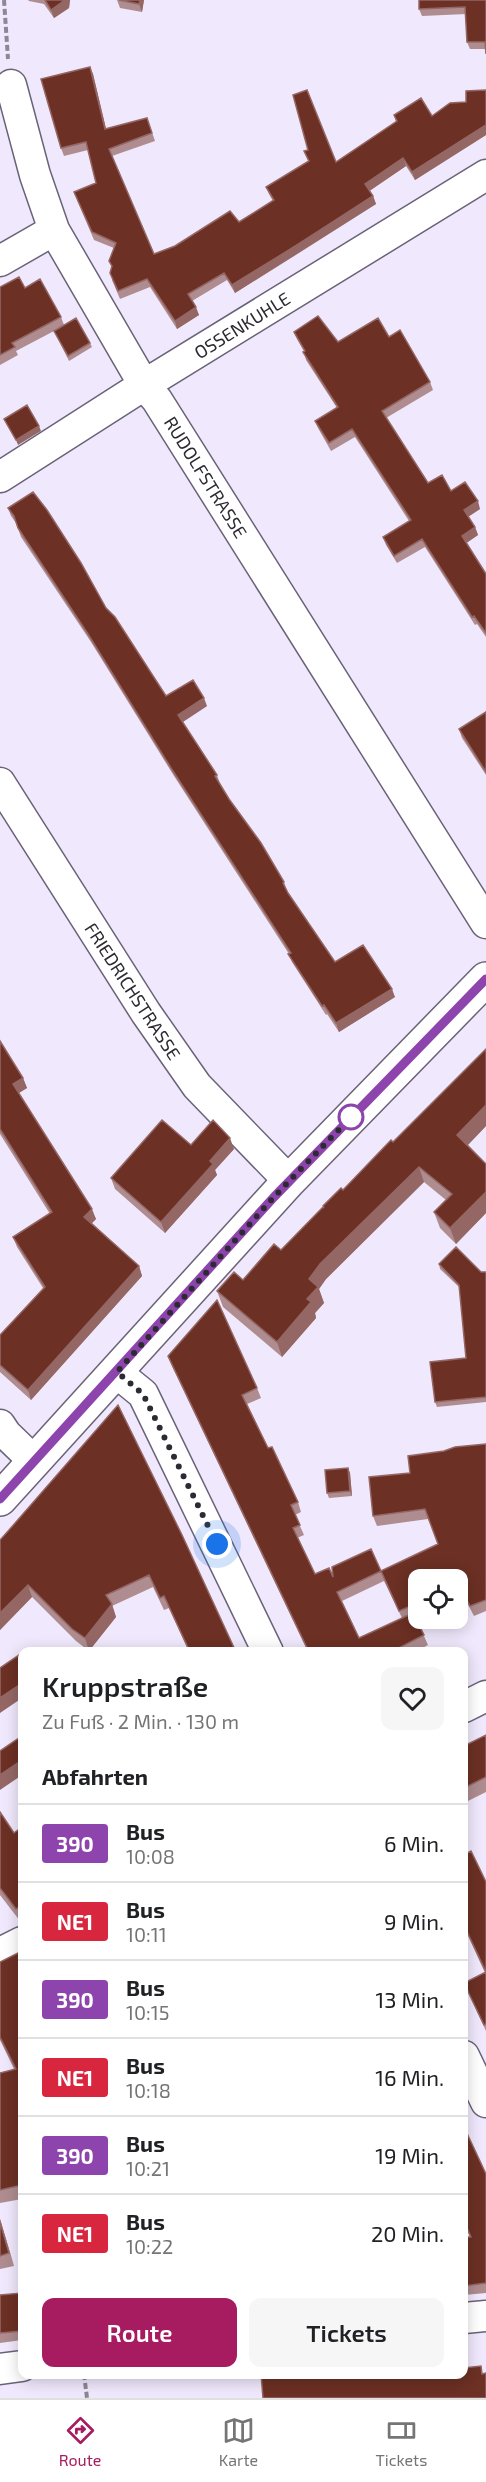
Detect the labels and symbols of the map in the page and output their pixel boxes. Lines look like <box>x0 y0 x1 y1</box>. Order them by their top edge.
street label: OSSENKUHLE <box>190 287 294 363</box>
street label: RUDOLFSTRASSE <box>160 412 252 542</box>
street label: FRIEDRICHSTRASSE <box>81 918 185 1064</box>
unlabelled marker <box>338 1104 364 1130</box>
your location <box>202 1529 232 1559</box>

